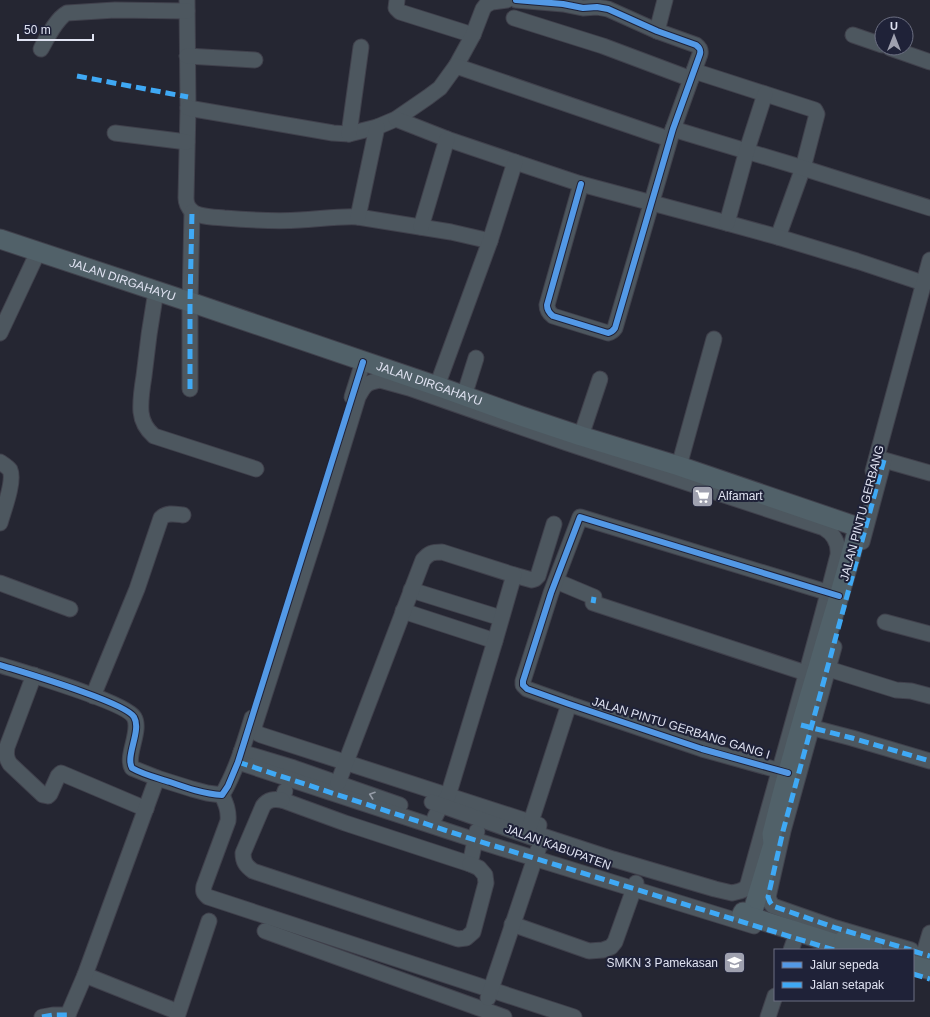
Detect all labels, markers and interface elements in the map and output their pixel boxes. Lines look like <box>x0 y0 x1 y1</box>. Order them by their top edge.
scale bar <box>18 16 93 42</box>
north arrow <box>874 16 914 56</box>
text: U <box>890 20 898 32</box>
text: 50 m <box>24 23 51 37</box>
street label: JALAN DIRGAHAYU <box>67 255 177 304</box>
street label: JALAN DIRGAHAYU <box>374 359 484 409</box>
street label: JALAN PINTU GERBANG <box>837 444 887 582</box>
supermarket icon: Alfamart <box>690 483 716 509</box>
place label: Alfamart <box>718 489 763 503</box>
street label: JALAN PINTU GERBANG GANG I <box>590 694 772 762</box>
one-way arrow <box>369 791 376 800</box>
street label: JALAN KABUPATEN <box>503 821 613 873</box>
legend <box>774 949 914 1001</box>
school or university icon: SMKN 3 Pamekasan <box>721 950 747 976</box>
place label: SMKN 3 Pamekasan <box>607 956 718 970</box>
text: Jalur sepeda <box>810 958 879 972</box>
text: Jalan setapak <box>810 978 885 992</box>

